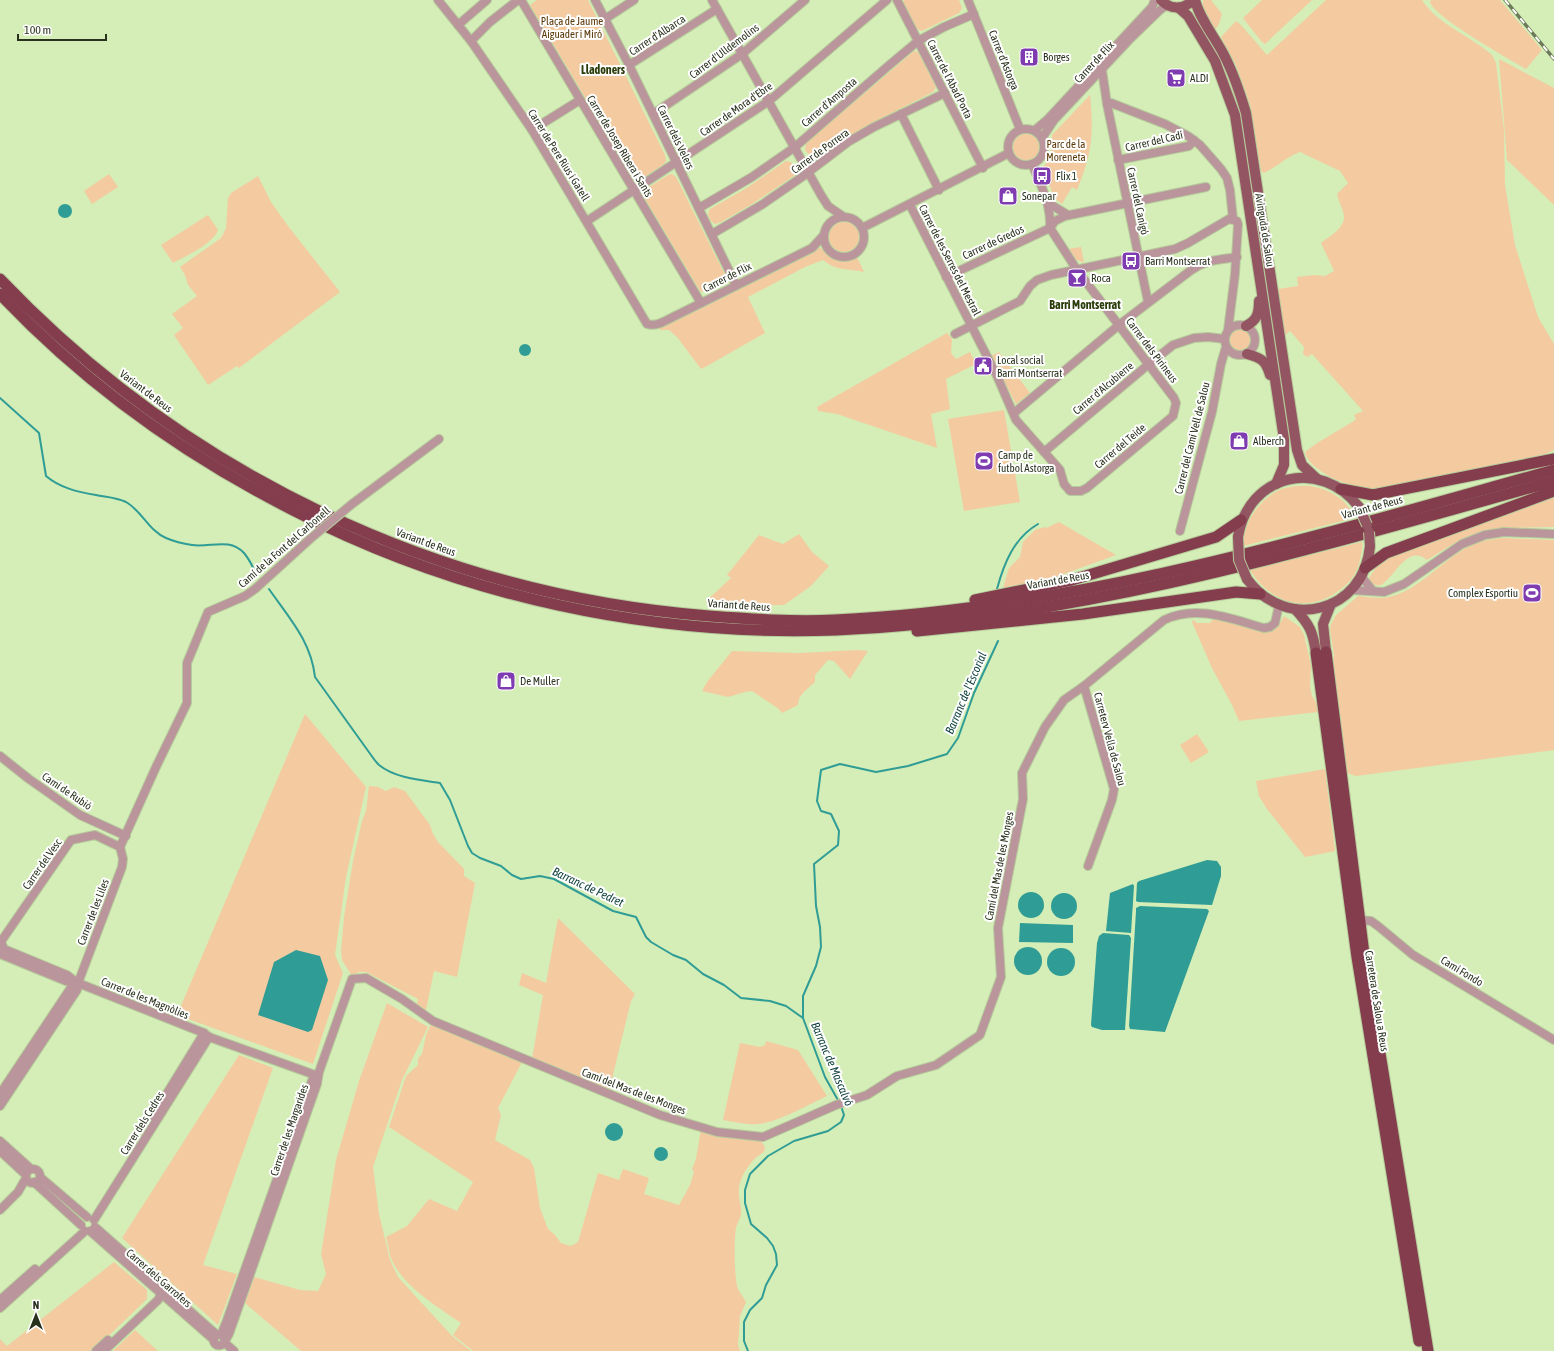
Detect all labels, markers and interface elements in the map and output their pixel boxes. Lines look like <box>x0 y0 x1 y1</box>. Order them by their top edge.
street label: Carrer d'Albarca <box>627 12 687 58</box>
park label: Plaça de Jaume Aiguader i Miró <box>541 15 603 40</box>
scale bar <box>18 16 106 42</box>
street label: Carrer d'Ulldemolins <box>687 21 761 81</box>
text: 100 m <box>24 23 51 37</box>
street label: Carrer d'Astorga <box>987 28 1021 92</box>
street label: Carrer de l'Abad Porta <box>925 37 975 121</box>
street label: Carrer de Flix <box>1072 38 1117 85</box>
building icon: Borges <box>1018 46 1040 68</box>
place label: Borges <box>1043 51 1070 63</box>
district label: Lladoners <box>581 63 626 77</box>
supermarket icon: ALDI <box>1165 67 1187 89</box>
place label: ALDI <box>1190 72 1209 84</box>
street label: Carrer d'Amposta <box>799 75 859 129</box>
street label: Carrer de Mora d'Ebre <box>698 80 774 138</box>
street label: Carrer de Josep Ribera i Sants <box>585 93 655 199</box>
street label: Carrer dels Velers <box>655 103 697 171</box>
street label: Carrer de Pere Rius i Gatell <box>526 107 592 203</box>
street label: Carrer de Porrera <box>789 126 851 176</box>
street label: Carrer del Cadí <box>1124 128 1184 153</box>
park label: Parc de la Moreneta <box>1046 138 1086 163</box>
bus stop icon: Flix 1 <box>1031 165 1053 187</box>
street label: Carrer del Canigó <box>1125 166 1151 236</box>
place label: Flix 1 <box>1056 170 1077 182</box>
shop icon: Sonepar <box>997 185 1019 207</box>
place label: Sonepar <box>1022 190 1056 202</box>
street label: Avinguda de Salou <box>1253 192 1277 268</box>
street label: Carrer de les Serres del Mestral <box>917 203 983 318</box>
street label: Carrer de Gredos <box>960 223 1026 261</box>
bus stop icon: Barri Montserrat <box>1120 250 1142 272</box>
place label: Barri Montserrat <box>1145 255 1210 267</box>
street label: Carrer de Flix <box>701 260 754 294</box>
bar icon: Roca <box>1066 267 1088 289</box>
place label: Roca <box>1091 272 1111 284</box>
district label: Barri Montserrat <box>1049 298 1121 312</box>
street label: Carrer dels Pirineus <box>1124 315 1180 385</box>
place label: Local social Barri Montserrat <box>997 354 1062 379</box>
public building icon: Local social Barri Montserrat <box>972 355 994 377</box>
street label: Carrer d'Alcubierre <box>1070 359 1136 417</box>
street label: Variant de Reus <box>117 367 175 415</box>
street label: Carrer del Camí Vell de Salou <box>1172 381 1212 495</box>
street label: Carrer del Teide <box>1092 421 1148 471</box>
shop icon: Alberch <box>1228 430 1250 452</box>
place label: Alberch <box>1253 435 1284 447</box>
place label: Camp de futbol Astorga <box>998 449 1054 474</box>
sports icon: Camp de futbol Astorga <box>973 450 995 472</box>
street label: Variant de Reus <box>1340 493 1404 521</box>
street label: Camí de la Font del Carbonell <box>236 504 332 590</box>
street label: Variant de Reus <box>395 526 458 558</box>
street label: Variant de Reus <box>1026 569 1090 591</box>
sports icon: Complex Esportiu <box>1521 582 1543 604</box>
place label: Complex Esportiu <box>1448 587 1518 599</box>
street label: Variant de Reus <box>707 597 771 613</box>
water label: Barranc de l'Escorial <box>942 650 990 736</box>
shop icon: De Muller <box>495 670 517 692</box>
place label: De Muller <box>520 675 560 687</box>
street label: Carreterv Vella de Salou <box>1092 691 1128 787</box>
street label: Camí de Rubió <box>40 770 94 812</box>
street label: Camí del Mas de les Monges <box>983 810 1015 921</box>
street label: Carrer del Vesc <box>20 836 64 892</box>
water label: Barranc de Pedret <box>550 864 626 910</box>
street label: Carrer de les Liles <box>75 877 111 947</box>
street label: Carretera de Salou a Reus <box>1363 950 1391 1052</box>
street label: Camí Fondo <box>1439 954 1485 988</box>
street label: Carrer de les Magnòlies <box>100 975 191 1021</box>
water label: Barranc de Mascalvó <box>808 1020 856 1108</box>
street label: Camí del Mas de les Monges <box>580 1066 688 1116</box>
street label: Carrer de les Margarides <box>268 1083 310 1177</box>
street label: Carrer dels Cedres <box>118 1089 166 1157</box>
street label: Carrer dels Garrofers <box>124 1246 194 1310</box>
north arrow <box>16 1295 56 1335</box>
text: N <box>33 1299 39 1311</box>

